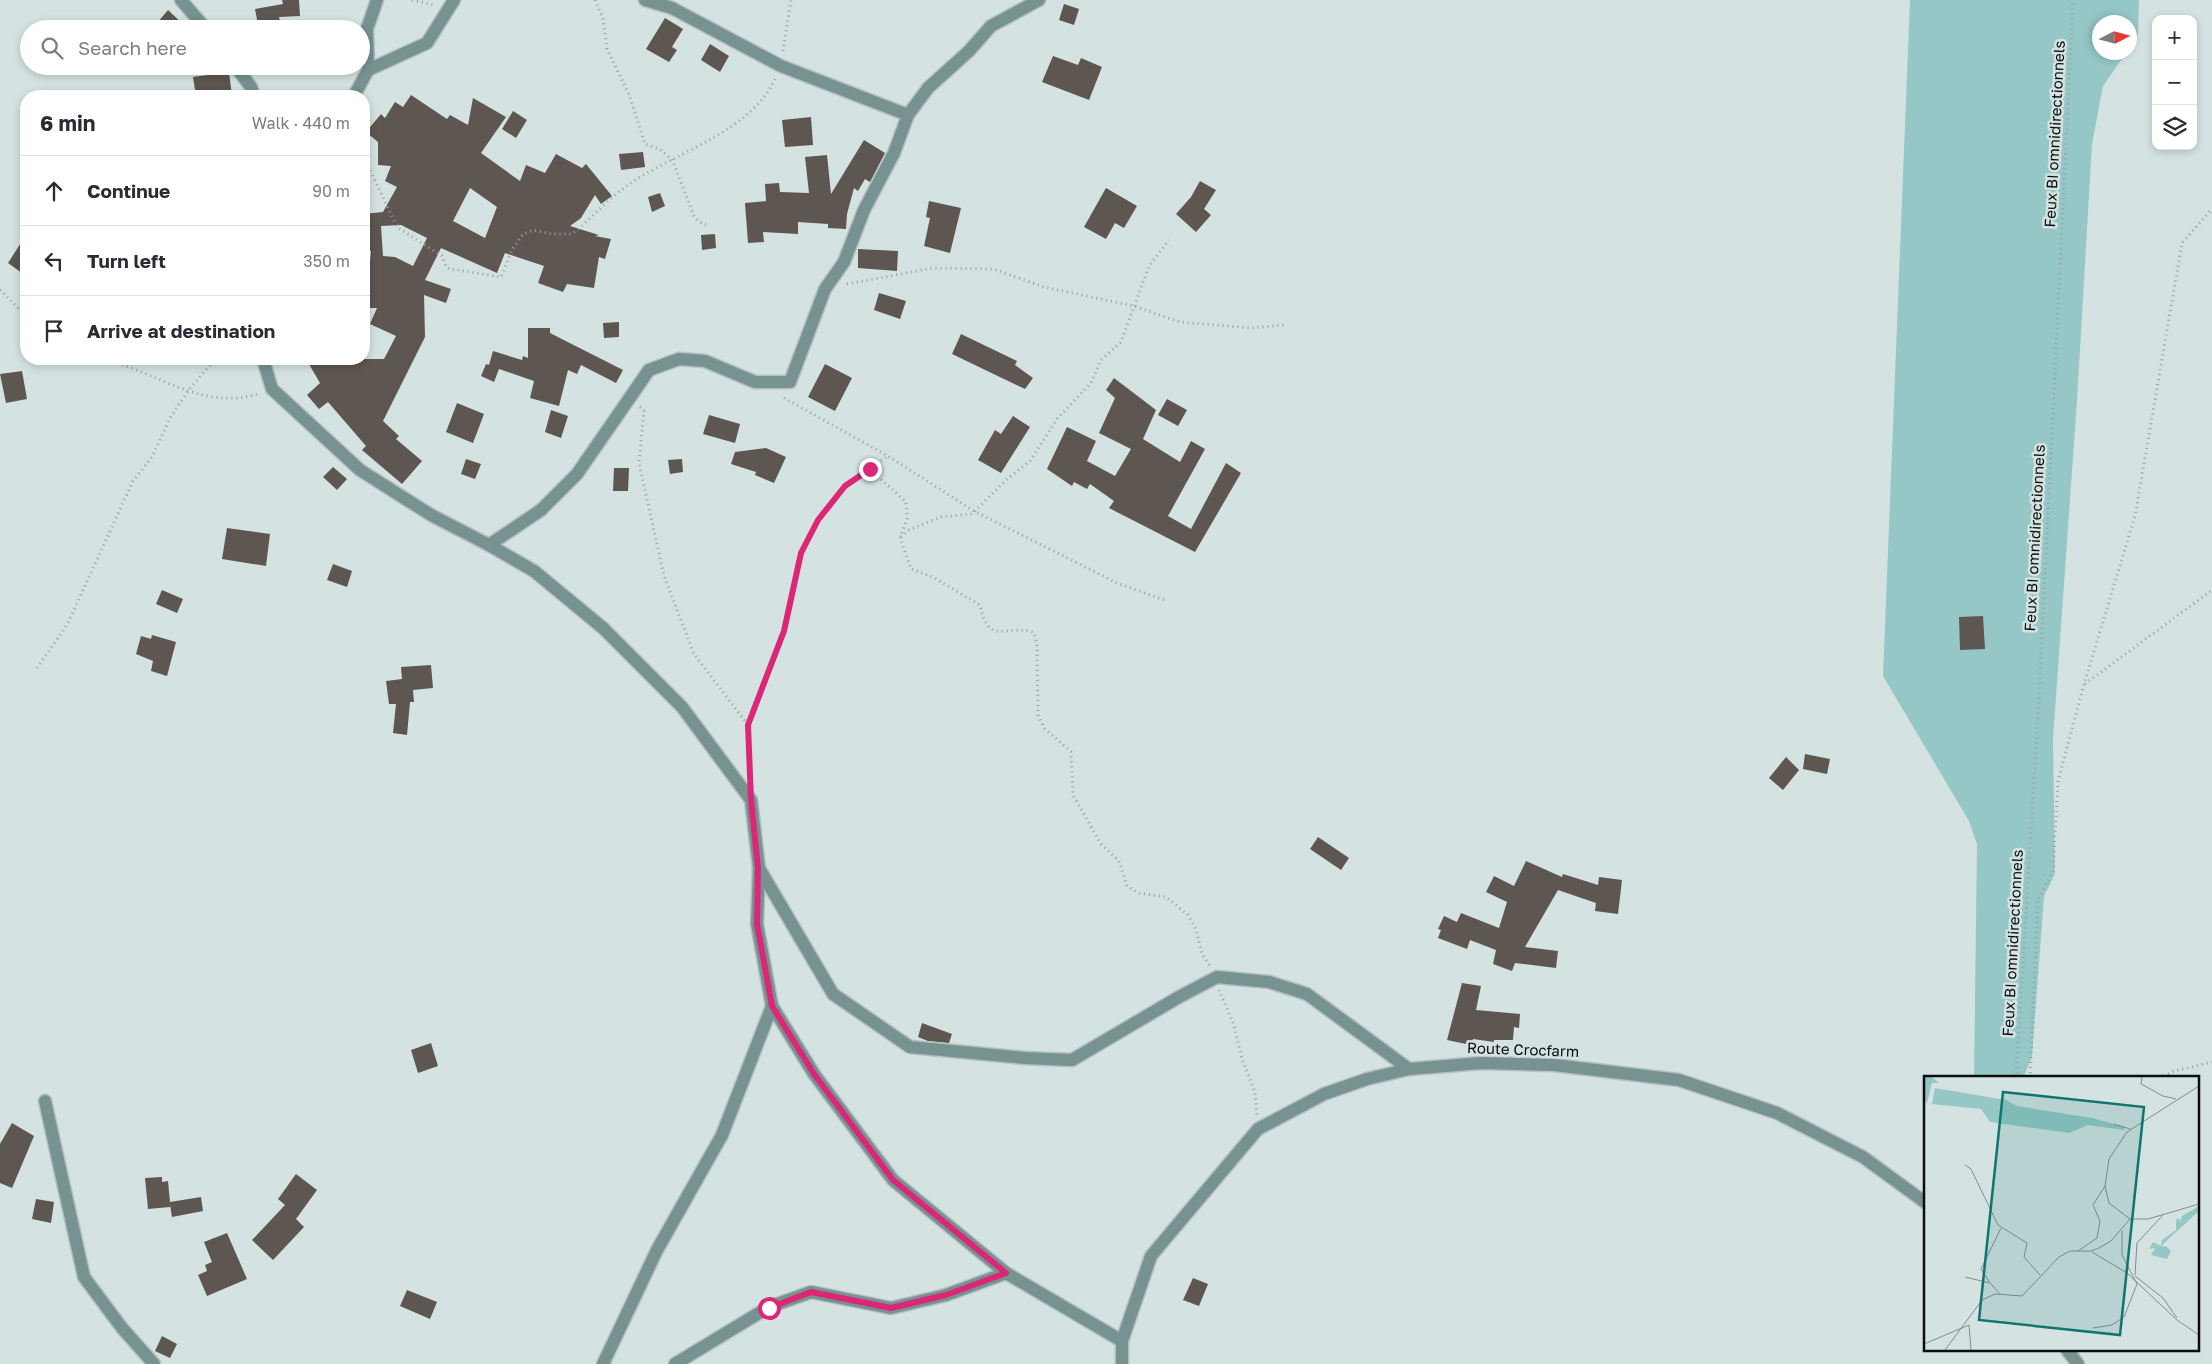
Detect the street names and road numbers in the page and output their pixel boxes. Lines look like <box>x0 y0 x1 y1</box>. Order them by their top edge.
street label: Feux BI omnidirectionnels <box>2040 40 2068 228</box>
street label: Feux BI omnidirectionnels <box>2020 444 2048 632</box>
street label: Feux BI omnidirectionnels <box>1998 849 2026 1037</box>
street label: Route Crocfarm <box>1467 1038 1579 1060</box>

